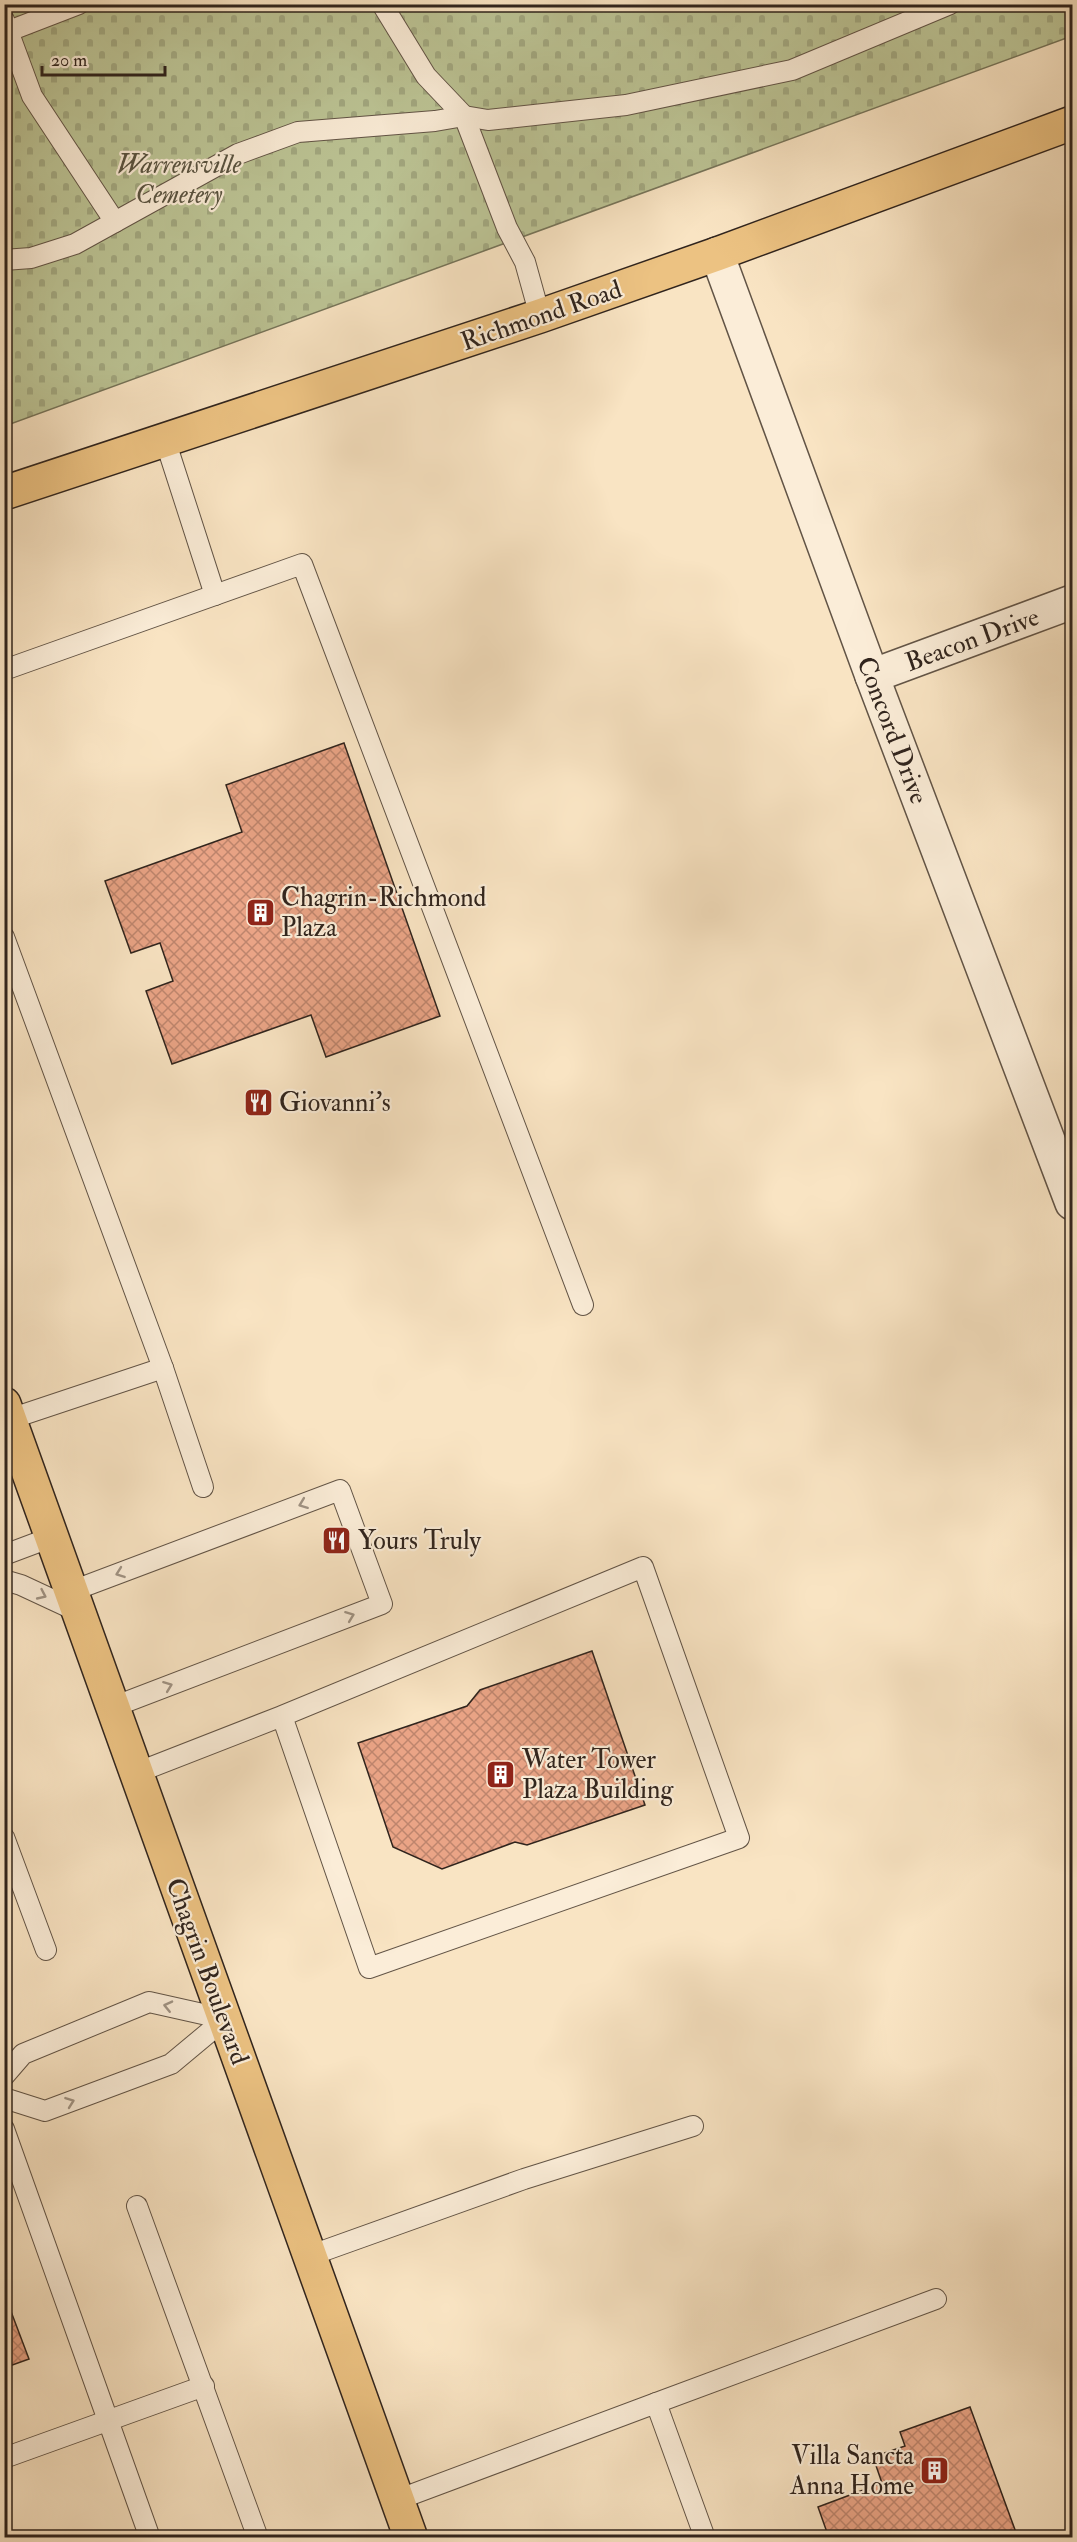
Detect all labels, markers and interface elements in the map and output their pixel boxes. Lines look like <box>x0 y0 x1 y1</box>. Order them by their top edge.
scale bar <box>42 39 165 77</box>
text: 20 m <box>51 49 87 72</box>
park label: Warrensville Cemetery <box>117 149 242 211</box>
street label: Richmond Road <box>457 273 626 358</box>
street label: Beacon Drive <box>901 601 1044 679</box>
street label: Concord Drive <box>849 652 935 809</box>
place label: Chagrin-Richmond Plaza <box>281 882 487 944</box>
building icon: Chagrin-Richmond Plaza <box>244 896 276 928</box>
restaurant icon: Giovanni's <box>242 1086 274 1118</box>
place label: Giovanni's <box>279 1087 391 1119</box>
one-way arrow <box>298 1497 309 1510</box>
restaurant icon: Yours Truly <box>321 1524 353 1556</box>
place label: Yours Truly <box>358 1525 482 1557</box>
one-way arrow <box>115 1566 126 1578</box>
one-way arrow <box>36 1587 47 1599</box>
one-way arrow <box>344 1611 355 1623</box>
one-way arrow <box>162 1681 173 1693</box>
place label: Water Tower Plaza Building <box>521 1744 674 1806</box>
building icon: Water Tower Plaza Building <box>485 1758 517 1790</box>
street label: Chagrin Boulevard <box>158 1874 256 2069</box>
one-way arrow <box>163 2000 173 2013</box>
one-way arrow <box>64 2096 75 2109</box>
place label: Villa Sancta Anna Home <box>789 2440 914 2502</box>
building icon: Villa Sancta Anna Home <box>919 2454 951 2486</box>

